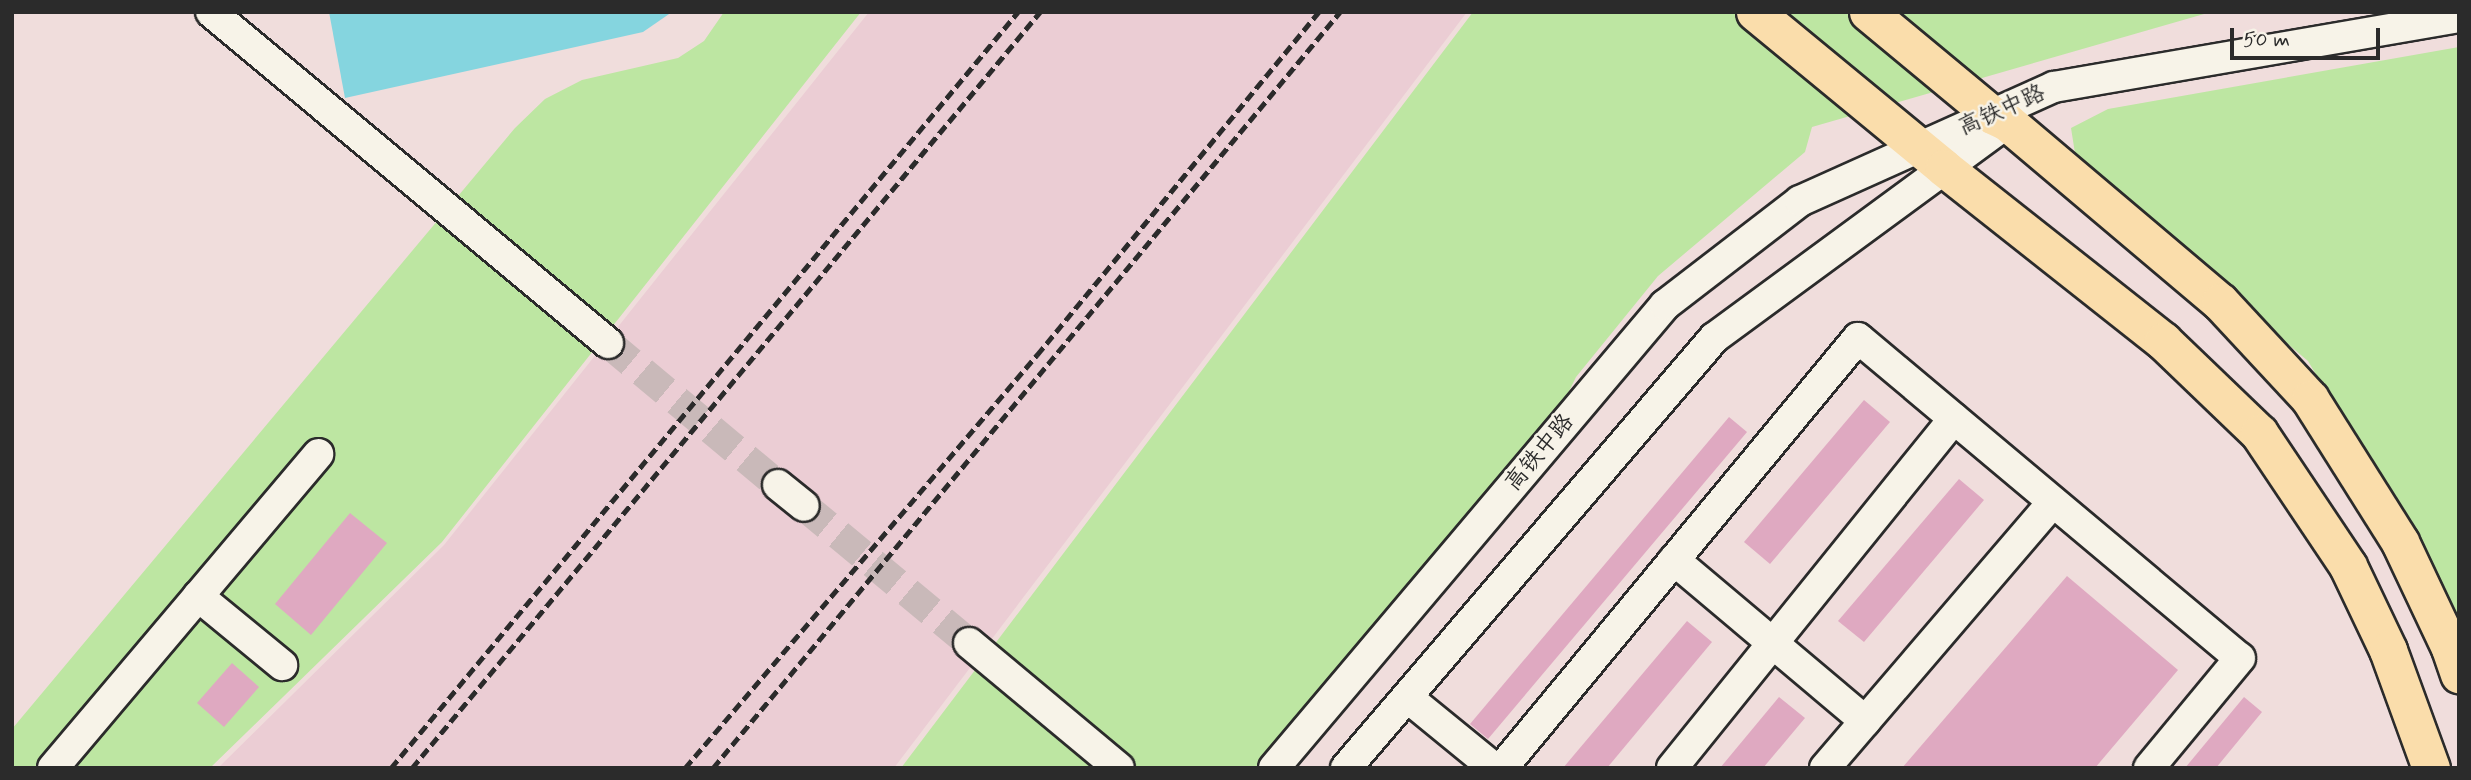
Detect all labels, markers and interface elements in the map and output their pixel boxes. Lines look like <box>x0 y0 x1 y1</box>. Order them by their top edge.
scale bar <box>2233 14 2384 58</box>
text: 50 m <box>2243 26 2290 54</box>
street label: 高铁中路 <box>1954 80 2050 142</box>
street label: 高铁中路 <box>1500 409 1580 497</box>

